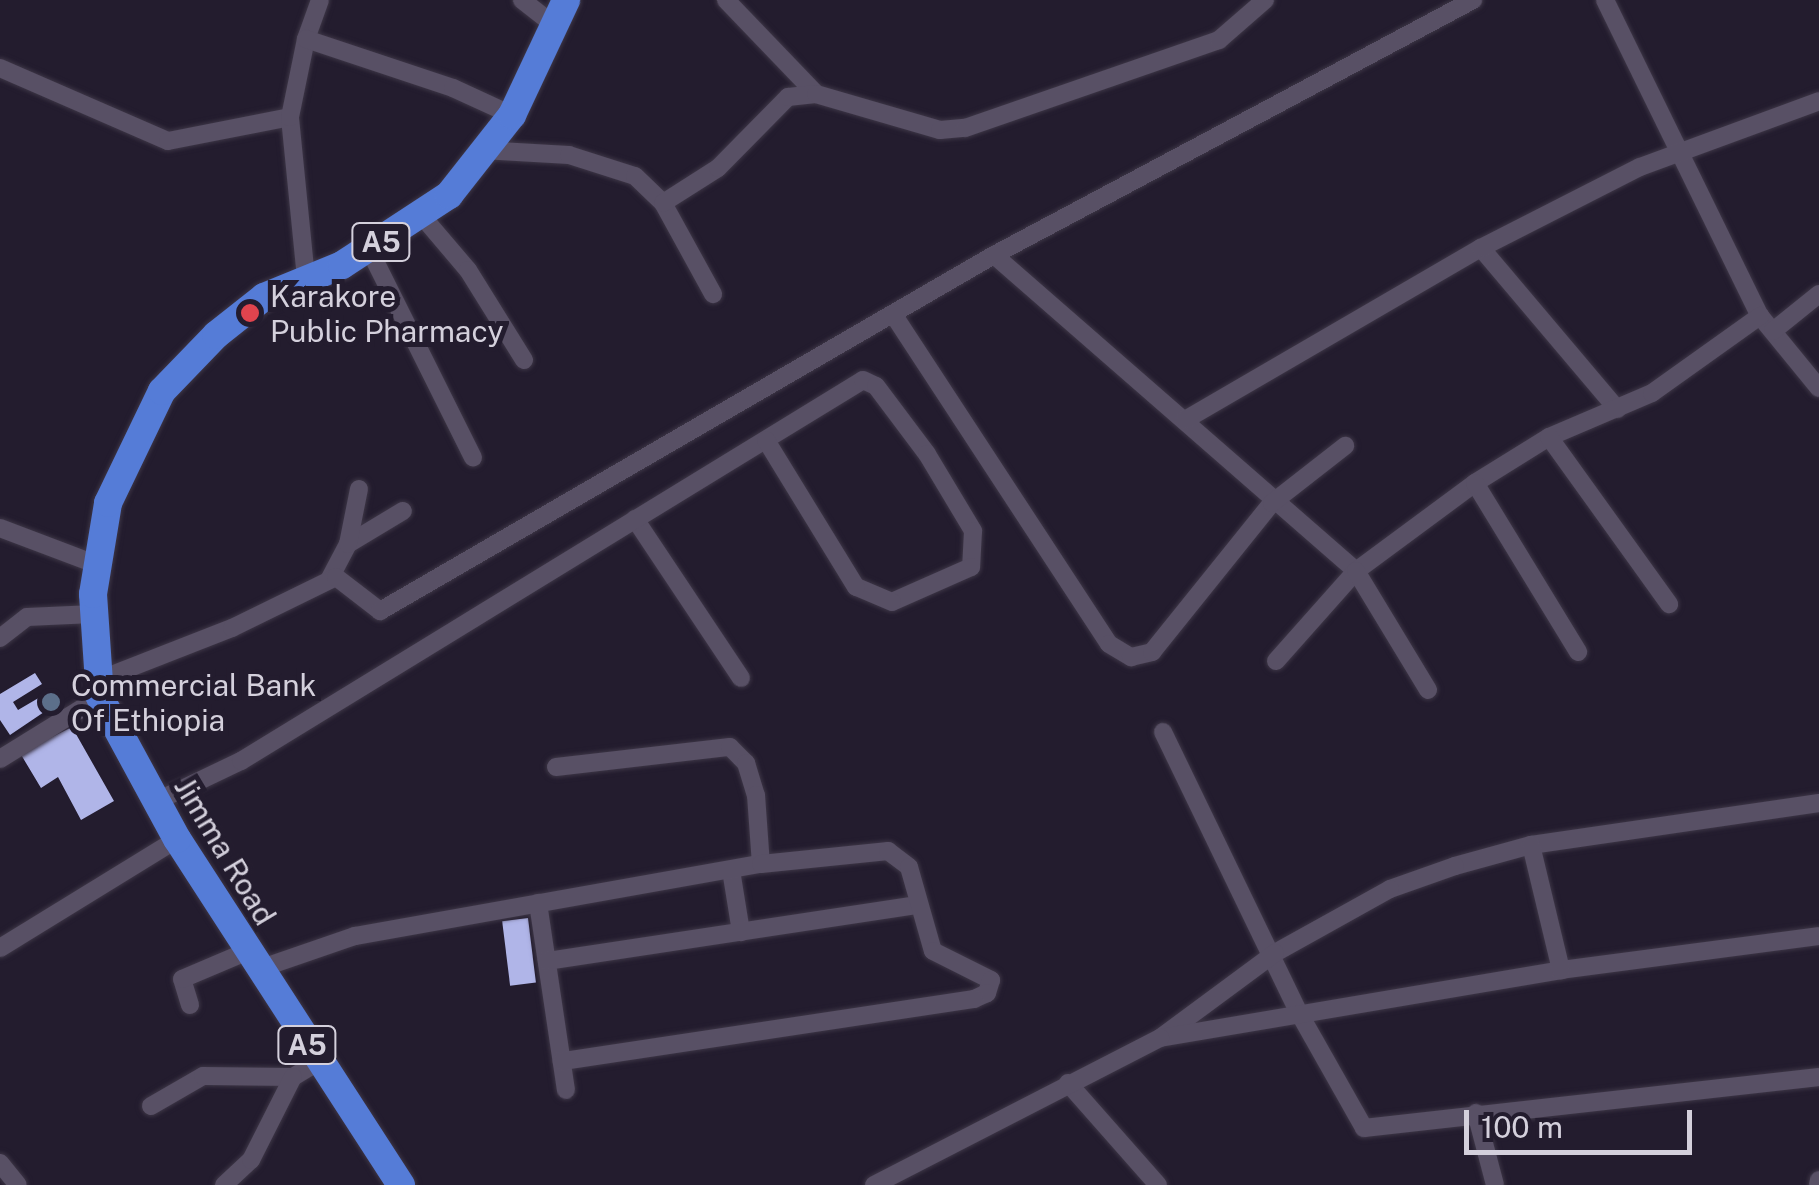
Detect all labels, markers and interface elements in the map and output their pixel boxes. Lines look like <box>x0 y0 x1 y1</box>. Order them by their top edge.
road number: A5 <box>351 219 411 265</box>
place label: Karakore Public Pharmacy <box>270 278 504 348</box>
marker: Karakore Public Pharmacy <box>239 302 261 324</box>
place label: Commercial Bank Of Ethiopia <box>71 667 316 738</box>
marker: Commercial Bank Of Ethiopia <box>40 691 62 713</box>
street label: Jimma Road <box>167 771 283 931</box>
road number: A5 <box>277 1022 337 1068</box>
scale bar <box>1469 1090 1696 1152</box>
text: 100 m <box>1481 1109 1563 1145</box>

